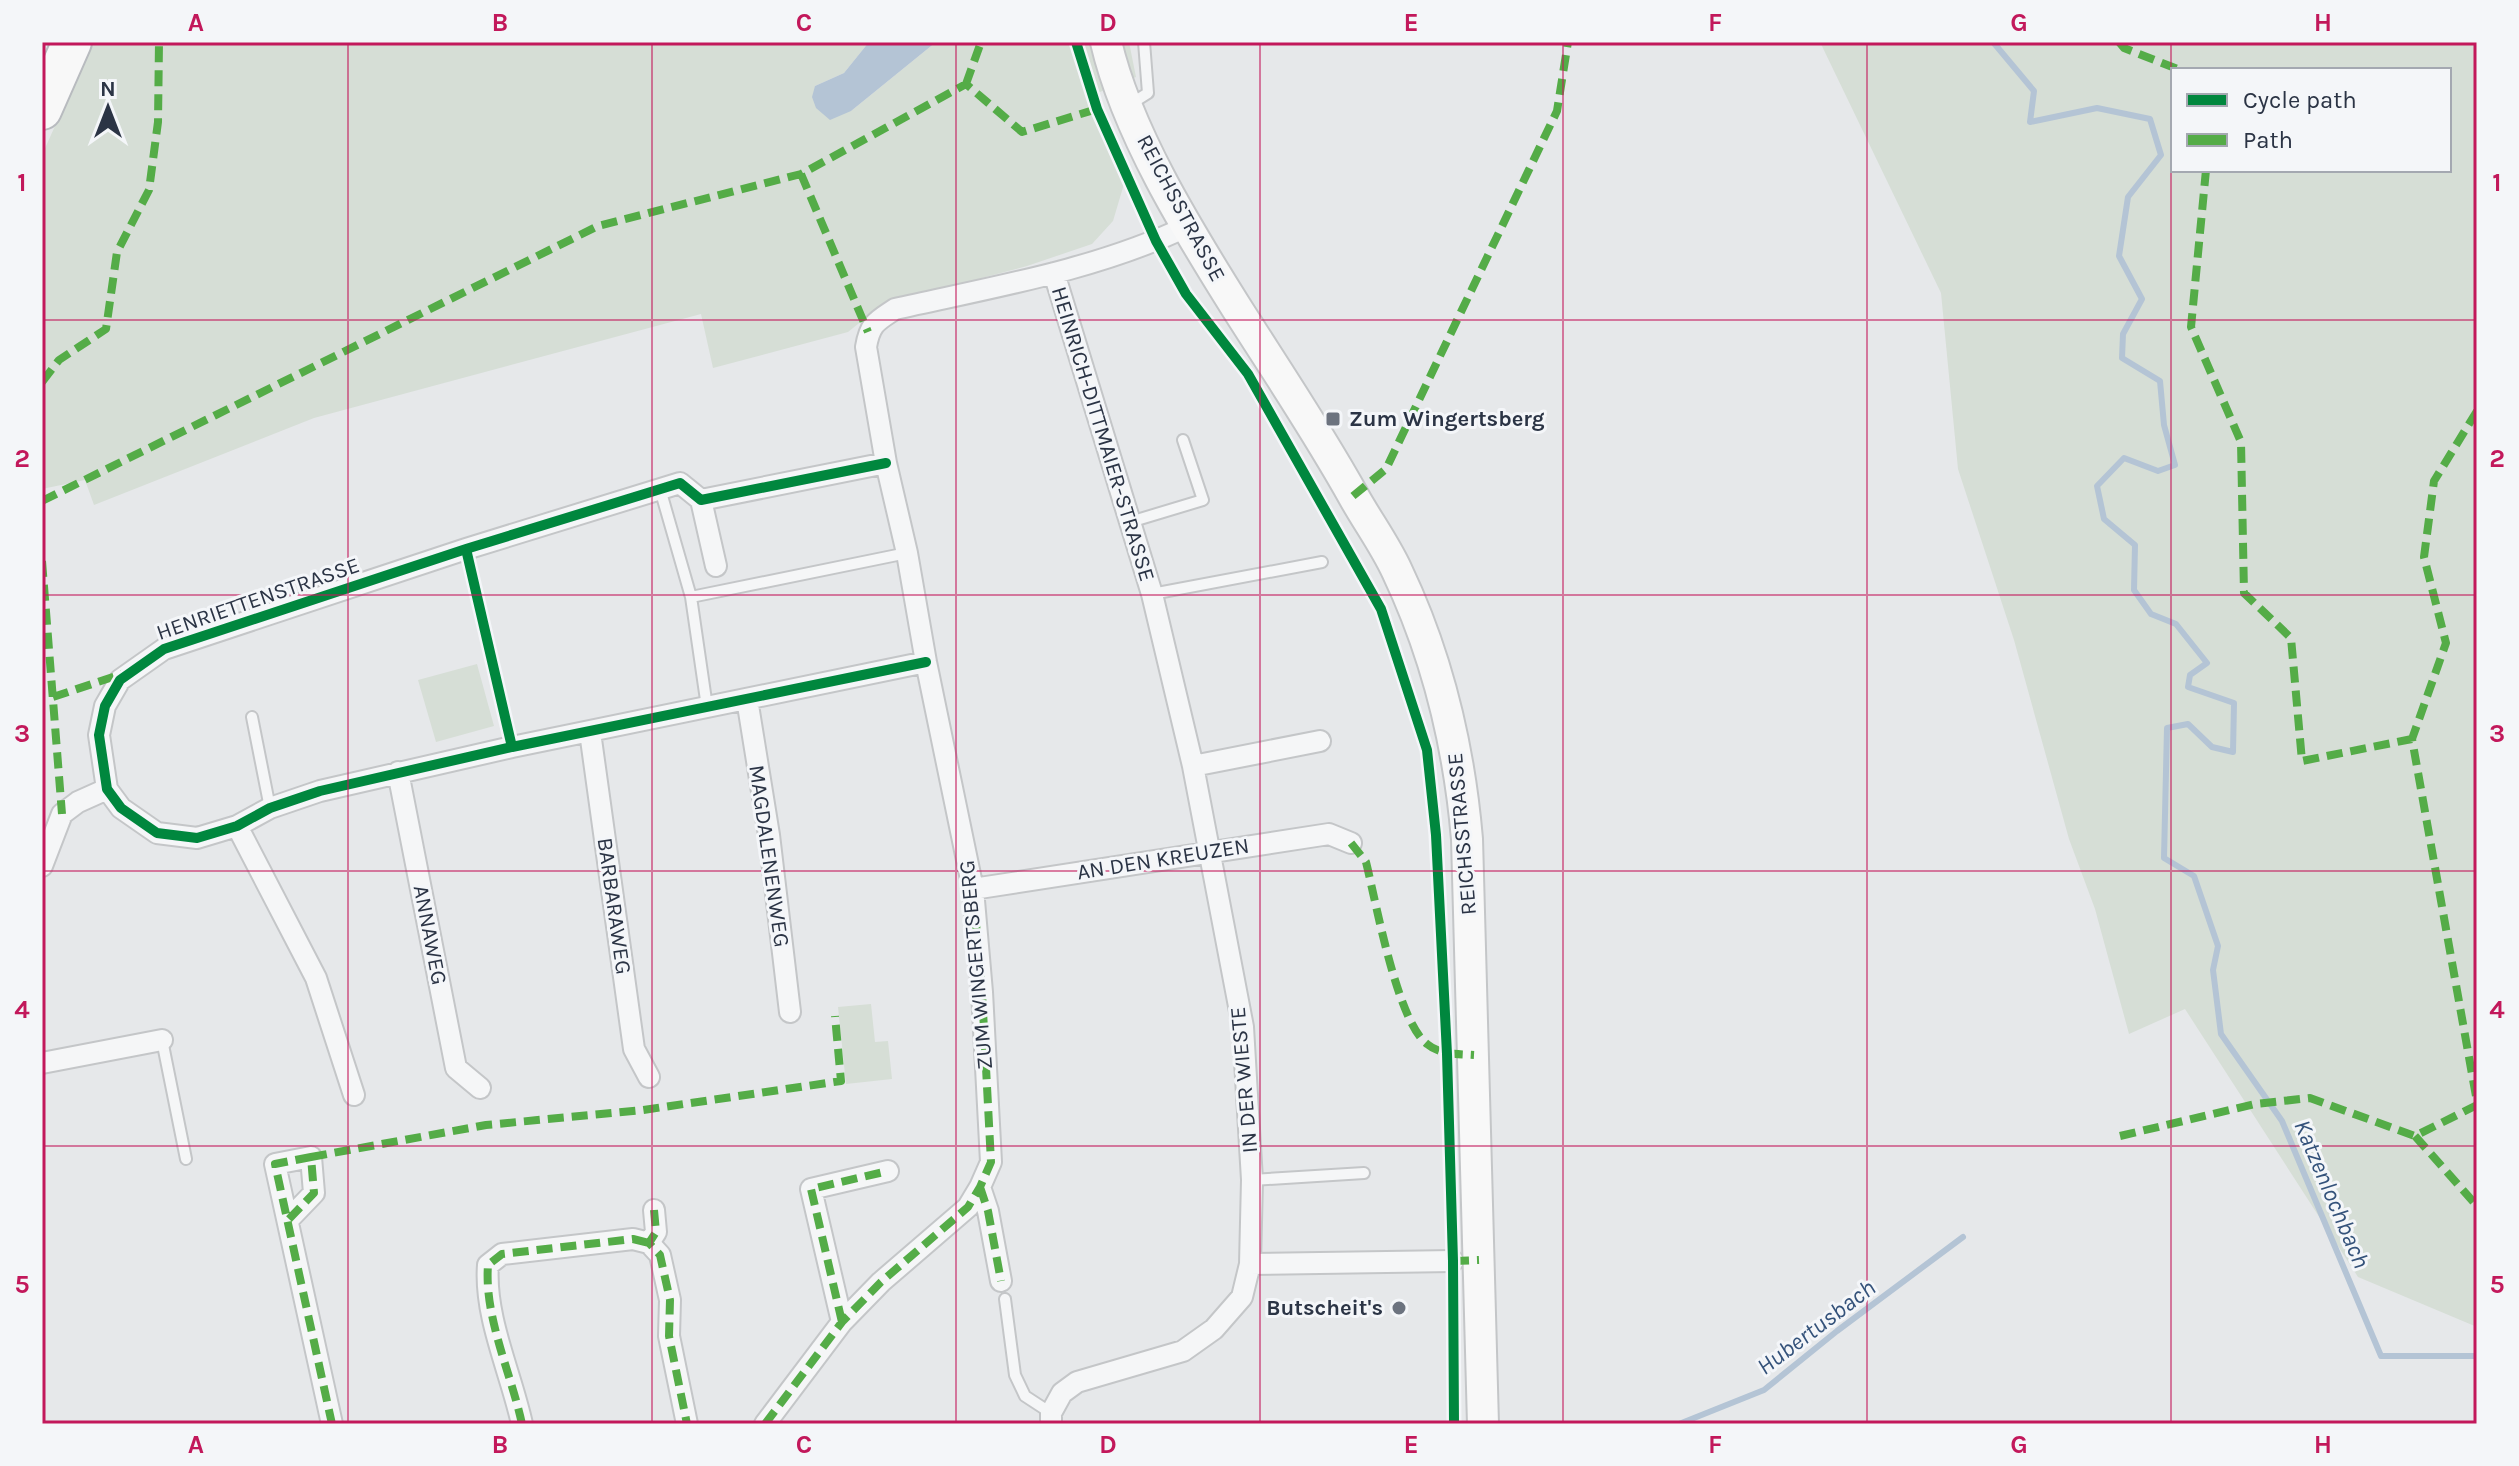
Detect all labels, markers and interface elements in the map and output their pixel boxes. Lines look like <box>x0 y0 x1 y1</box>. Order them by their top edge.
text: A <box>188 7 204 38</box>
text: B <box>492 7 508 38</box>
text: C <box>796 7 812 38</box>
text: D <box>1099 7 1117 38</box>
text: E <box>1403 7 1419 38</box>
text: F <box>1708 7 1722 38</box>
text: G <box>2010 7 2028 38</box>
text: H <box>2314 7 2332 38</box>
north arrow <box>68 68 148 148</box>
legend <box>2171 68 2451 172</box>
text: N <box>100 76 116 102</box>
text: Cycle path <box>2243 86 2357 114</box>
text: Path <box>2243 126 2293 154</box>
street label: REICHSSTRASSE <box>1131 130 1231 286</box>
text: 1 <box>17 167 27 198</box>
text: 1 <box>2492 167 2502 198</box>
street label: HEINRICH-DITTMAIER-STRASSE <box>1046 284 1160 584</box>
place label: Zum Wingertsberg <box>1349 406 1545 432</box>
marker: Zum Wingertsberg <box>1324 410 1342 428</box>
text: 2 <box>14 443 30 474</box>
text: 2 <box>2489 443 2505 474</box>
street label: HENRIETTENSTRASSE <box>153 552 363 646</box>
text: 3 <box>14 718 30 749</box>
text: 3 <box>2489 718 2505 749</box>
street label: REICHSSTRASSE <box>1442 752 1482 916</box>
street label: MAGDALENENWEG <box>743 763 795 949</box>
street label: AN DEN KREUZEN <box>1075 833 1251 885</box>
street label: BARBARAWEG <box>592 836 636 976</box>
street label: ZUM WINGERTSBERG <box>954 859 998 1071</box>
street label: ANNAWEG <box>408 883 452 987</box>
text: 4 <box>14 994 30 1025</box>
text: 4 <box>2489 994 2505 1025</box>
street label: IN DER WIESTE <box>1225 1006 1263 1154</box>
water label: Katzenlochbach <box>2288 1116 2376 1272</box>
text: 5 <box>14 1269 30 1300</box>
text: 5 <box>2489 1269 2505 1300</box>
water label: Hubertusbach <box>1751 1273 1881 1381</box>
place label: Butscheit's <box>1266 1295 1383 1321</box>
marker: Butscheit's <box>1390 1299 1408 1317</box>
text: A <box>188 1429 204 1460</box>
text: B <box>492 1429 508 1460</box>
text: C <box>796 1429 812 1460</box>
text: D <box>1099 1429 1117 1460</box>
text: E <box>1403 1429 1419 1460</box>
text: F <box>1708 1429 1722 1460</box>
text: G <box>2010 1429 2028 1460</box>
text: H <box>2314 1429 2332 1460</box>

